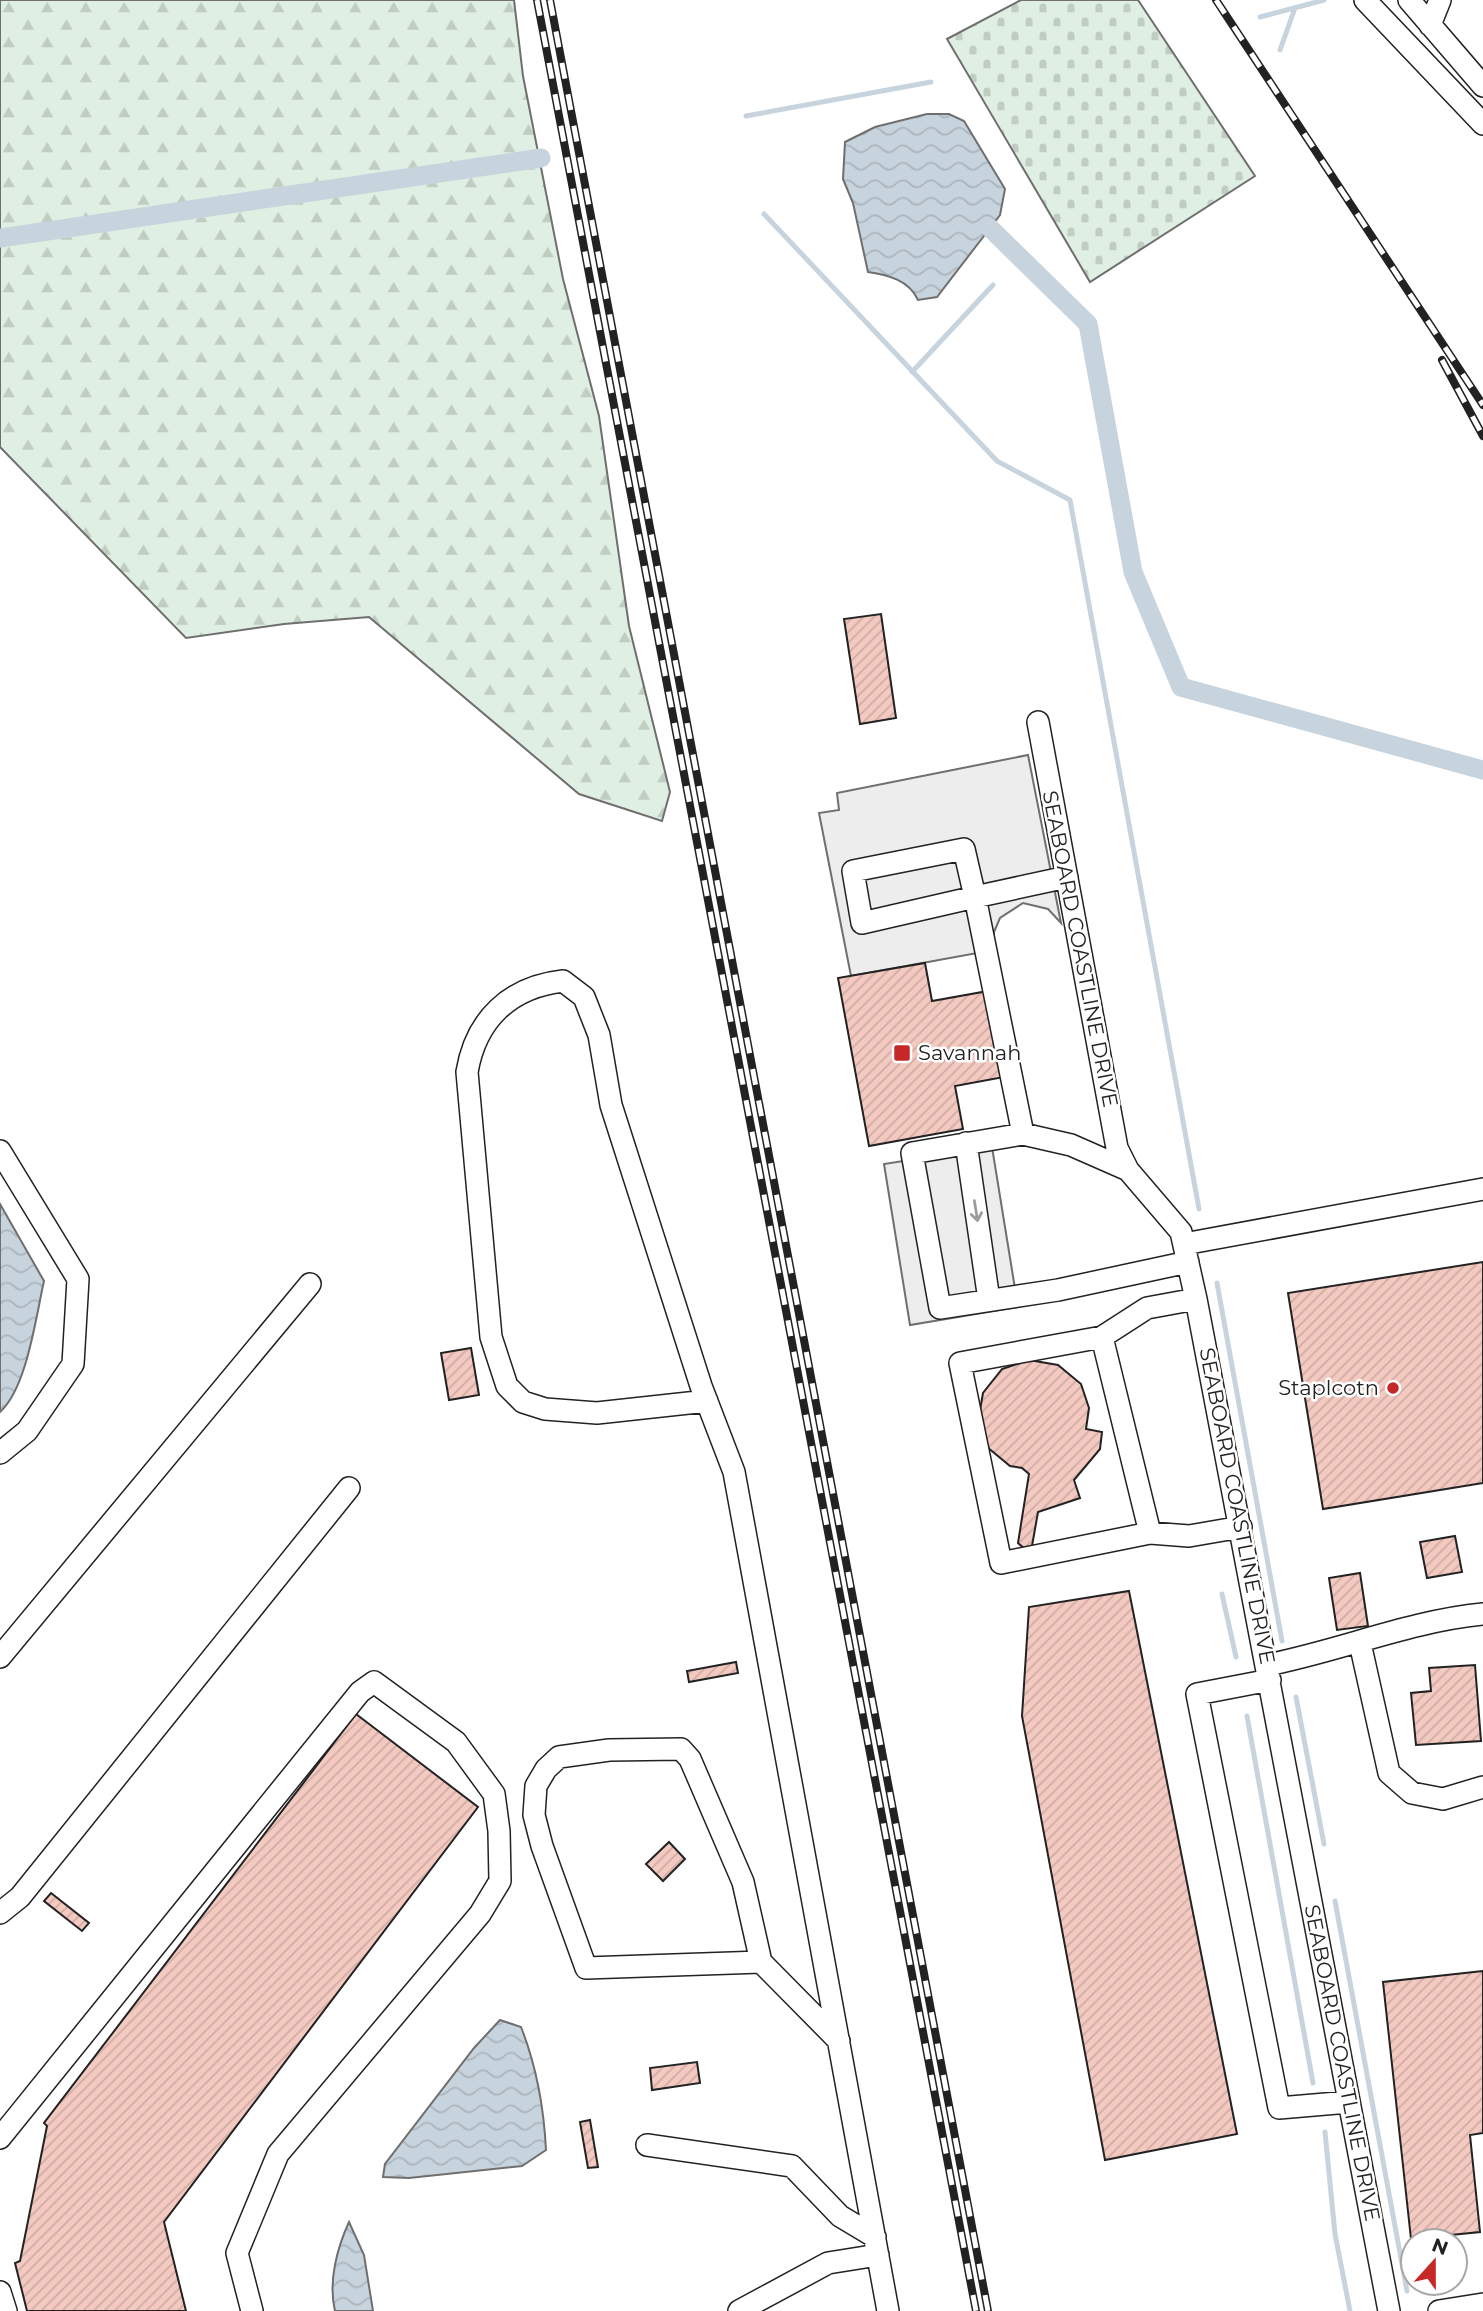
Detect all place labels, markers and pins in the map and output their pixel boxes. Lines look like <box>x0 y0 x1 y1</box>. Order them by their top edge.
place label: Savannah <box>918 1040 1021 1065</box>
marker: Savannah <box>892 1043 912 1063</box>
place label: Staplcotn <box>1278 1375 1379 1400</box>
marker: Staplcotn <box>1385 1380 1401 1396</box>

